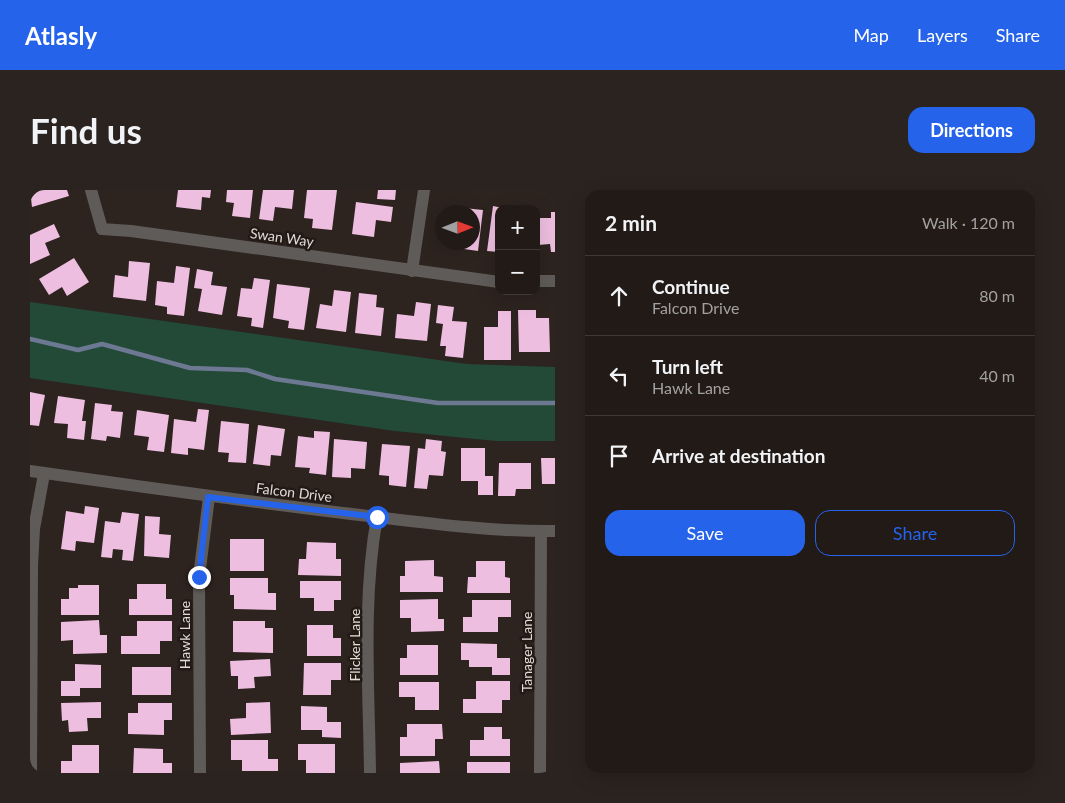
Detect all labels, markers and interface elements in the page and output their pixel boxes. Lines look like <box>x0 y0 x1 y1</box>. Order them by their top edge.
text: Atlasly <box>25 21 97 50</box>
text: Map <box>853 24 889 46</box>
text: Layers <box>917 24 968 46</box>
text: Share <box>996 24 1040 46</box>
button: Directions <box>908 107 1035 153</box>
text: Find us <box>30 109 142 151</box>
north arrow <box>435 205 480 250</box>
map controls <box>495 205 540 295</box>
button: + <box>495 205 540 250</box>
text: 2 min <box>605 210 657 235</box>
text: Walk · 120 m <box>922 213 1015 232</box>
street label: Swan Way <box>249 224 316 250</box>
button: − <box>495 250 540 295</box>
text: Continue <box>652 275 730 298</box>
icon: ahead <box>605 282 633 310</box>
text: 80 m <box>979 286 1015 305</box>
text: Falcon Drive <box>652 298 739 317</box>
text: Turn left <box>652 355 723 378</box>
icon: left <box>605 362 633 390</box>
text: 40 m <box>979 366 1015 385</box>
text: Hawk Lane <box>652 378 730 397</box>
icon: arrive <box>605 442 633 470</box>
text: Arrive at destination <box>652 444 825 467</box>
street label: Falcon Drive <box>255 479 333 505</box>
route start <box>366 506 389 529</box>
button: Save <box>605 510 805 556</box>
button: Share <box>815 510 1015 556</box>
route end <box>188 566 211 589</box>
street label: Hawk Lane <box>176 601 193 669</box>
street label: Flicker Lane <box>346 609 363 681</box>
street label: Tanager Lane <box>518 612 535 692</box>

